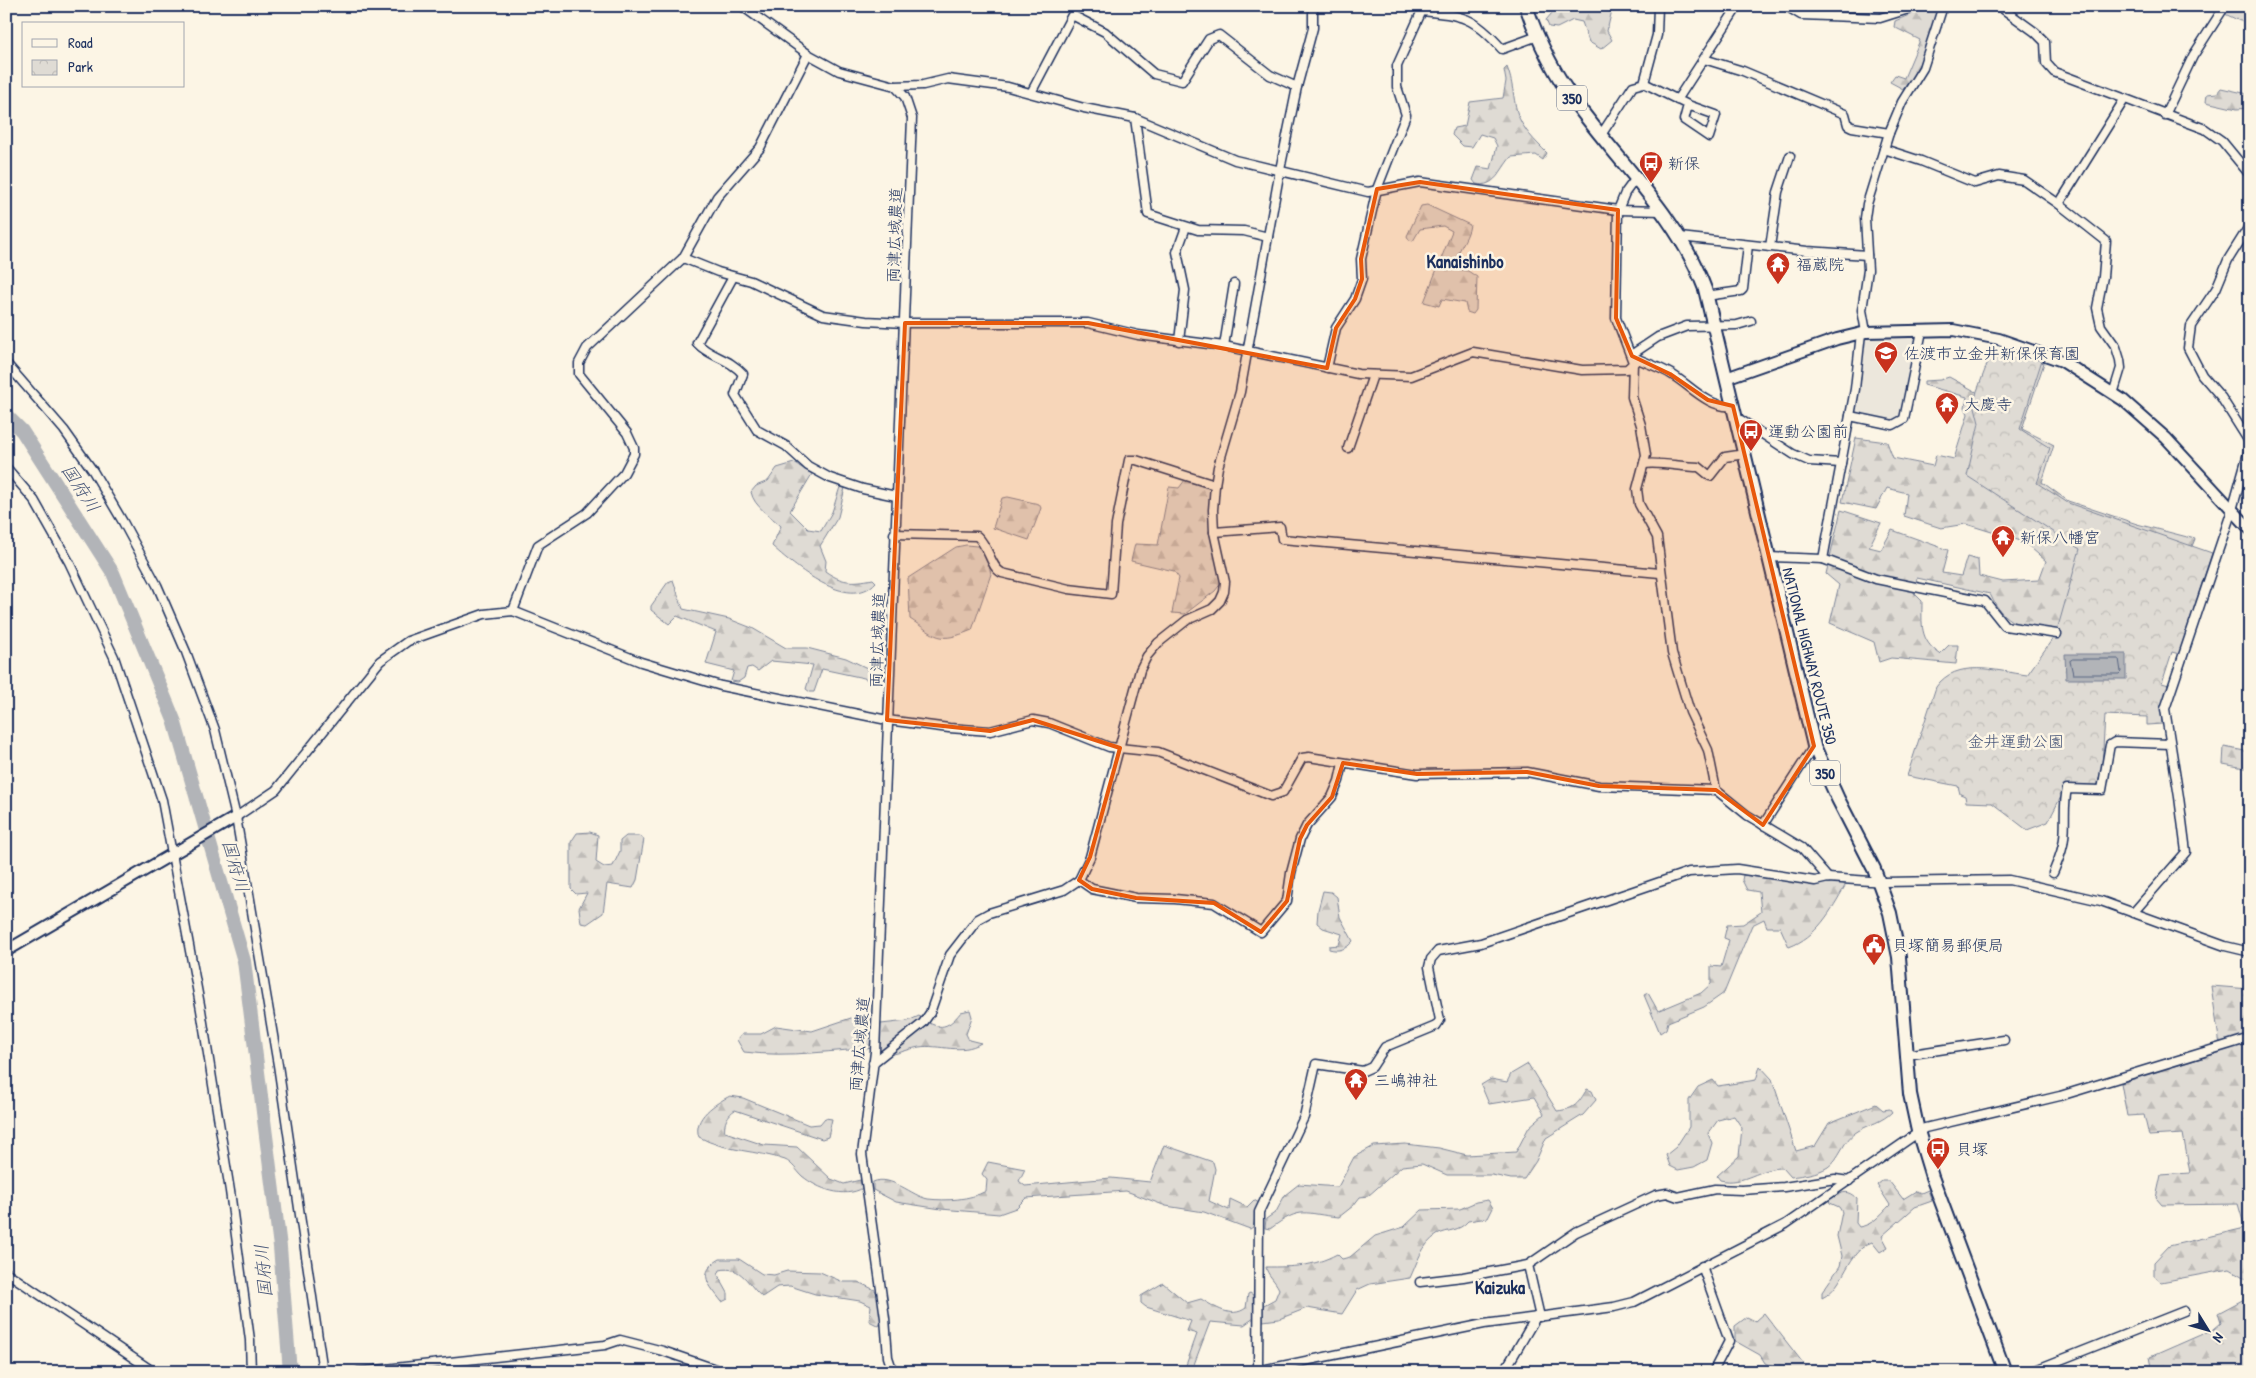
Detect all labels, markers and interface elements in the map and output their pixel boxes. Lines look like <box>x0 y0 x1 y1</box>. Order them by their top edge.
legend <box>22 22 185 88</box>
text: Road <box>68 32 93 53</box>
text: Park <box>68 56 93 77</box>
road number: 350 <box>1557 86 1587 110</box>
bus stop icon: 新保 <box>1638 150 1664 184</box>
place label: 新保 <box>1668 152 1700 174</box>
street label: 両津広域農道 <box>881 187 907 283</box>
district label: Kanaishinbo <box>1426 249 1504 274</box>
temple icon: 福蔵院 <box>1765 251 1791 285</box>
place label: 福蔵院 <box>1796 253 1844 275</box>
school or university icon: 佐渡市立金井新保保育園 <box>1873 340 1899 374</box>
place label: 佐渡市立金井新保保育園 <box>1904 342 2080 364</box>
temple icon: 大慶寺 <box>1934 391 1960 425</box>
place label: 大慶寺 <box>1964 393 2012 415</box>
bus stop icon: 運動公園前 <box>1738 418 1764 452</box>
place label: 運動公園前 <box>1768 420 1848 442</box>
water label: 国府川 <box>56 459 106 517</box>
temple icon: 新保八幡宮 <box>1990 524 2016 558</box>
place label: 新保八幡宮 <box>2020 526 2100 548</box>
street label: NATIONAL HIGHWAY ROUTE 350 <box>1777 565 1843 747</box>
street label: 両津広域農道 <box>864 592 890 688</box>
park label: 金井運動公園 <box>1968 730 2064 752</box>
road number: 350 <box>1810 760 1840 786</box>
water label: 国府川 <box>217 837 255 895</box>
public building icon: 貝塚簡易郵便局 <box>1861 932 1887 966</box>
place label: 貝塚簡易郵便局 <box>1892 934 2004 956</box>
street label: 両津広域農道 <box>844 995 874 1093</box>
temple icon: 三嶋神社 <box>1343 1067 1369 1101</box>
place label: 三嶋神社 <box>1374 1069 1438 1091</box>
bus stop icon: 貝塚 <box>1925 1136 1951 1170</box>
place label: 貝塚 <box>1956 1138 1988 1160</box>
water label: 国府川 <box>248 1243 278 1299</box>
district label: Kaizuka <box>1475 1275 1526 1300</box>
north arrow <box>2184 1306 2234 1356</box>
text: N <box>2209 1329 2229 1347</box>

